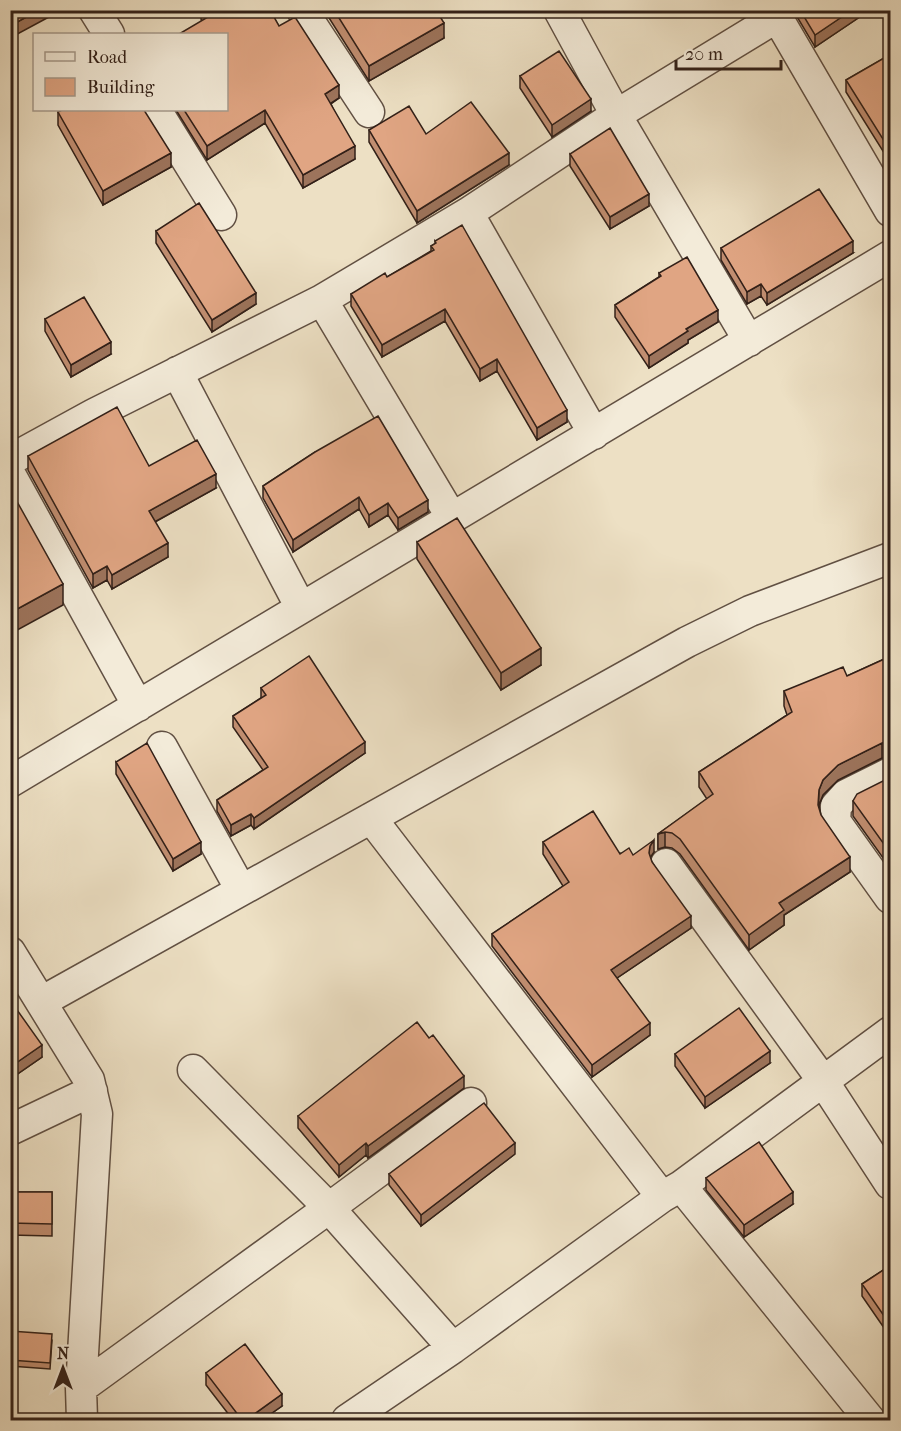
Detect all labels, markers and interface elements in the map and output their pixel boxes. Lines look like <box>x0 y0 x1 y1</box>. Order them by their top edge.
legend <box>33 33 228 111</box>
scale bar <box>676 33 781 71</box>
text: 20 m <box>685 44 723 65</box>
text: Road <box>87 47 127 68</box>
text: Building <box>87 77 155 98</box>
north arrow <box>33 1338 93 1398</box>
text: N <box>57 1344 70 1363</box>

